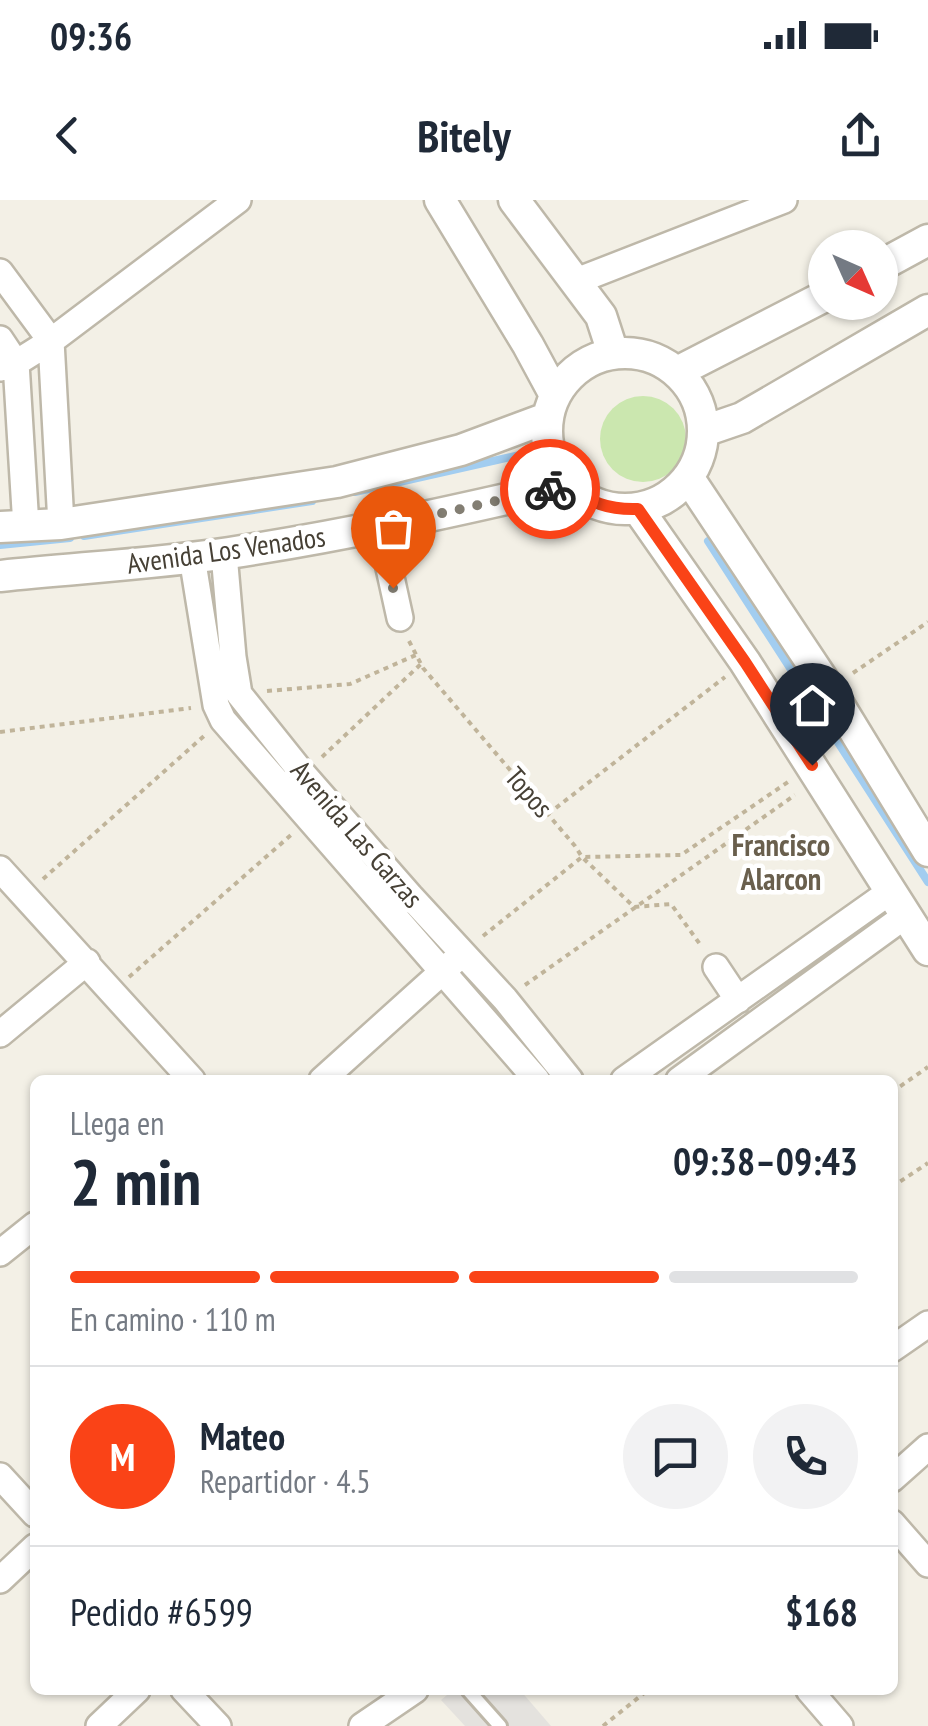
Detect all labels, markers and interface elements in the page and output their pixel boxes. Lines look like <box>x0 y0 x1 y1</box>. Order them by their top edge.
text: 09:36 <box>50 11 132 60</box>
text: Bitely <box>417 106 511 164</box>
icon: back <box>40 108 95 163</box>
icon: share <box>833 108 888 163</box>
north arrow <box>808 230 898 320</box>
map controls <box>808 230 898 320</box>
courier <box>500 439 600 539</box>
icon: bike <box>523 462 578 517</box>
pin <box>351 486 436 589</box>
icon: bag <box>366 501 421 556</box>
street label: Avenida Los Venados <box>124 517 328 582</box>
pin <box>770 663 855 766</box>
icon: home <box>785 678 840 733</box>
street label: Avenida Las Garzas <box>283 752 432 915</box>
street label: Topos <box>497 759 562 825</box>
district label: Francisco Alarcon <box>732 825 830 898</box>
text: Llega en <box>70 1102 164 1144</box>
text: 09:38–09:43 <box>673 1136 858 1185</box>
text: 2 min <box>70 1139 201 1223</box>
text: En camino · 110 m <box>70 1298 276 1340</box>
button: chat <box>623 1404 728 1509</box>
button: phone <box>753 1404 858 1509</box>
text: Mateo <box>200 1411 285 1460</box>
text: M <box>110 1432 135 1481</box>
text: Repartidor · 4.5 <box>200 1460 371 1502</box>
text: Pedido #6599 <box>70 1587 253 1636</box>
text: $168 <box>785 1587 858 1636</box>

